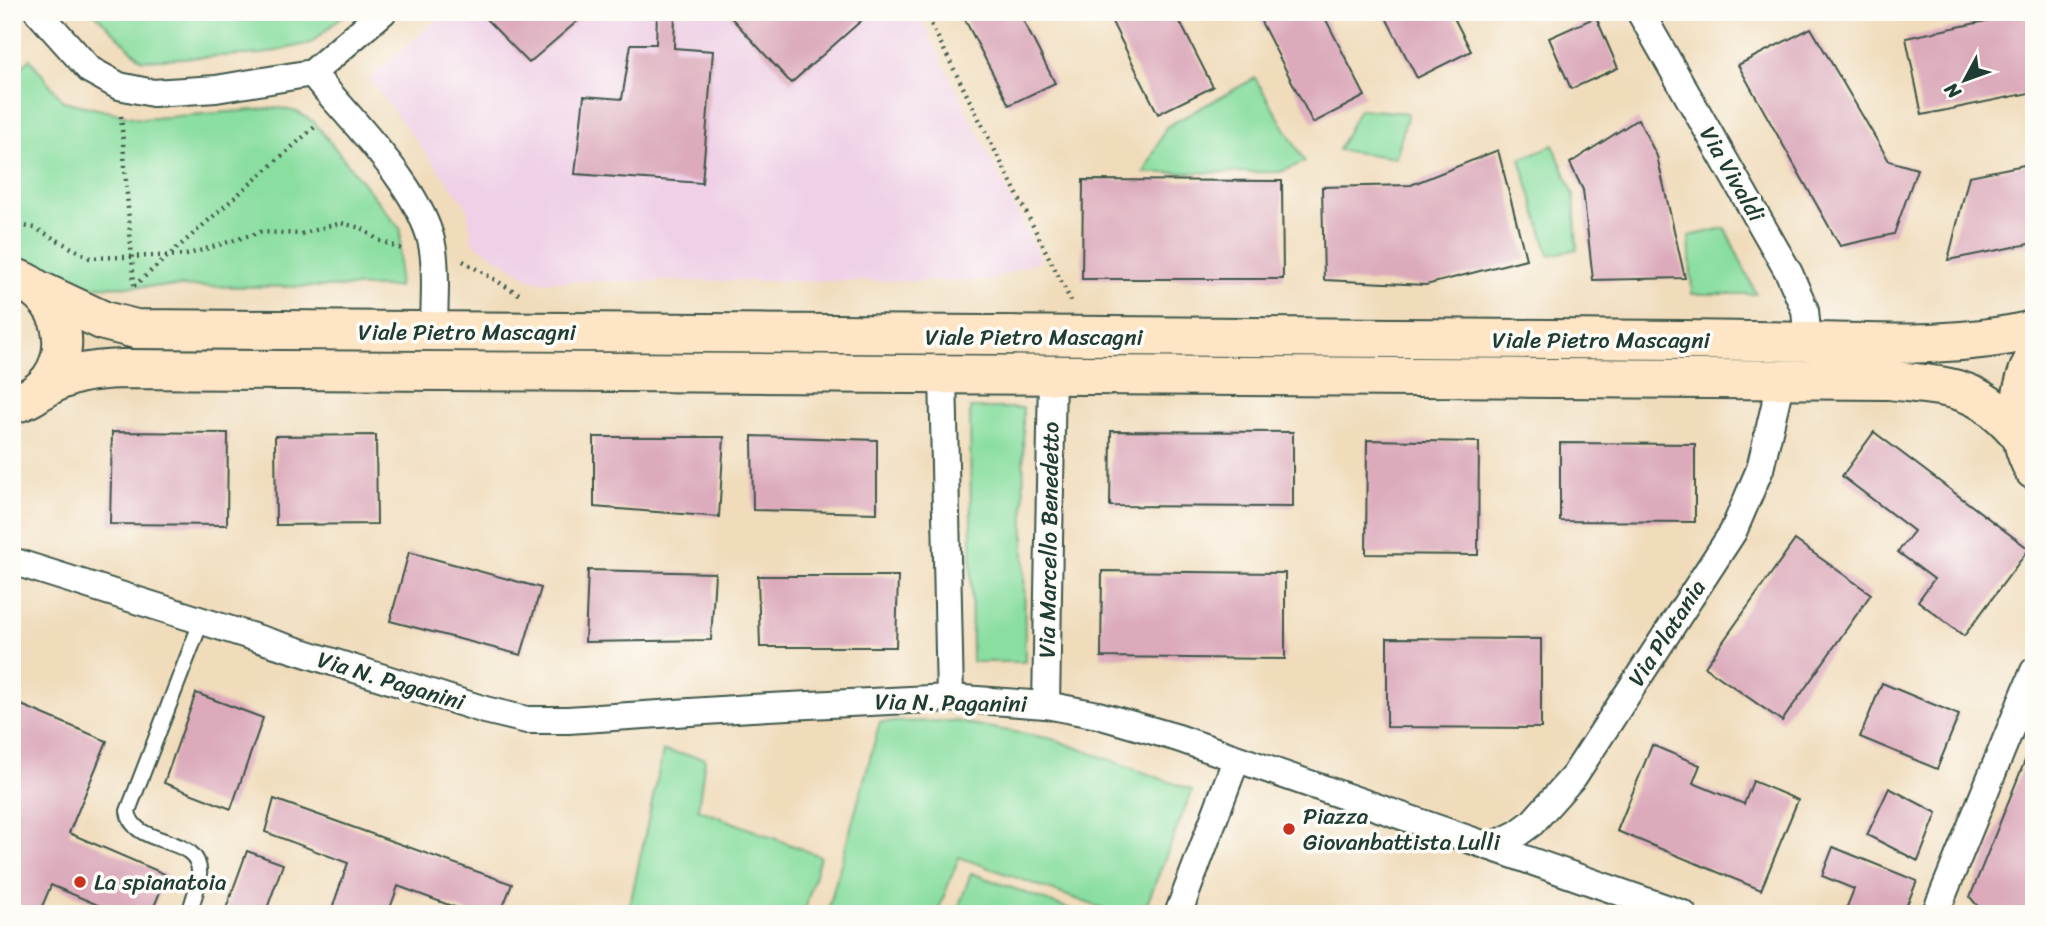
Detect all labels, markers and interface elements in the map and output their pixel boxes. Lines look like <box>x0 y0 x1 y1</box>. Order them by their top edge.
north arrow <box>1930 46 2000 116</box>
text: N <box>1935 74 1970 107</box>
street label: Via Vivaldi <box>1688 118 1776 230</box>
street label: Viale Pietro Mascagni <box>358 312 577 353</box>
street label: Viale Pietro Mascagni <box>925 317 1144 358</box>
street label: Viale Pietro Mascagni <box>1492 320 1711 361</box>
street label: Via Marcello Benedetto <box>1026 421 1072 659</box>
street label: Via Platania <box>1617 571 1717 695</box>
street label: Via N. Paganini <box>312 639 470 723</box>
street label: Via N. Paganini <box>875 681 1028 725</box>
place label: Piazza Giovanbattista Lulli <box>1303 796 1500 863</box>
marker: Piazza Giovanbattista Lulli <box>1281 821 1297 837</box>
place label: La spianatoia <box>94 862 226 903</box>
marker: La spianatoia <box>72 874 88 890</box>

